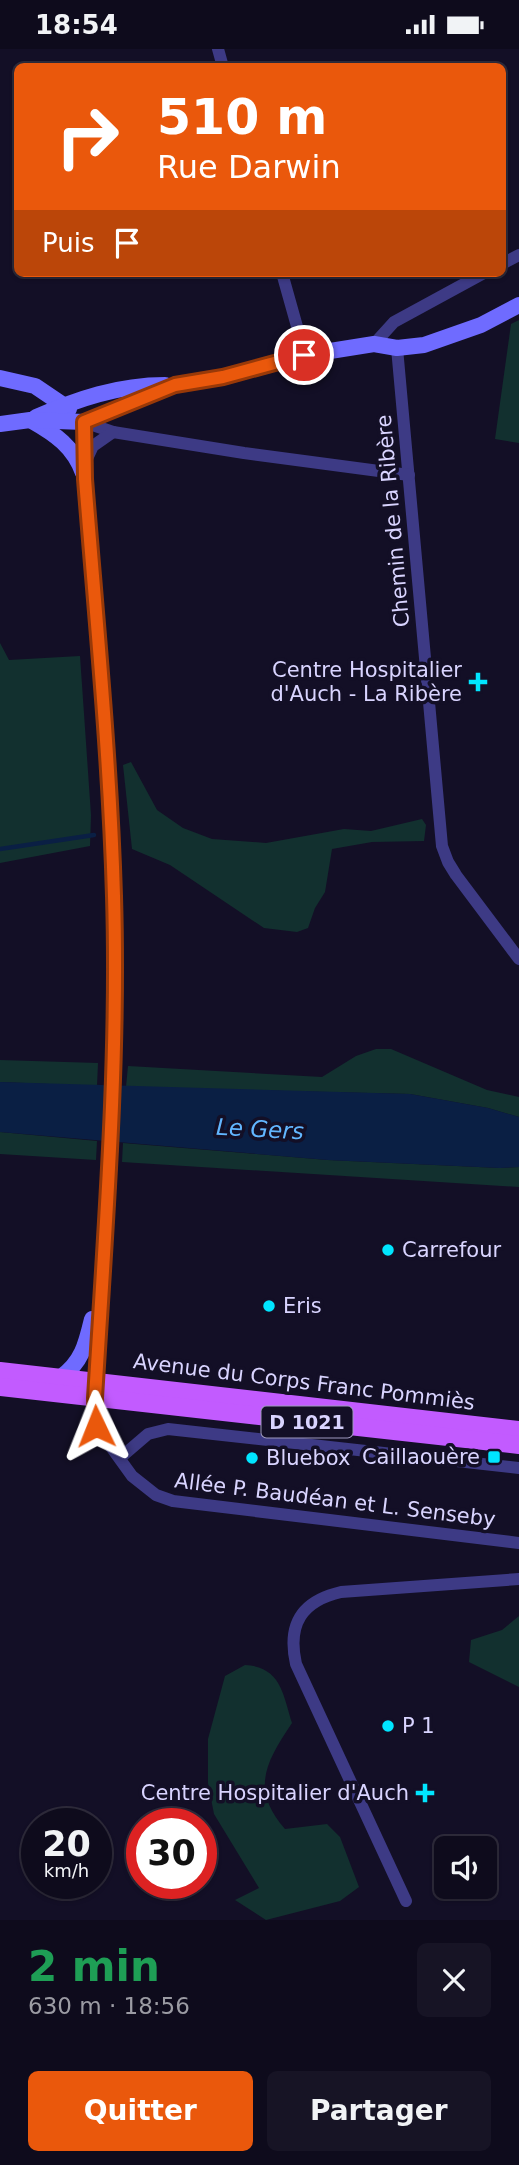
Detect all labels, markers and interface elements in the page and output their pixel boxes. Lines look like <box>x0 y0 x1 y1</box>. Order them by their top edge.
text: 18:54 <box>35 10 118 40</box>
text: 510 m <box>157 89 327 146</box>
icon: right <box>42 91 133 182</box>
text: Rue Darwin <box>157 148 341 186</box>
icon: arrive <box>108 224 146 262</box>
text: Puis <box>42 228 94 258</box>
pin <box>274 325 334 385</box>
icon: arrive <box>285 336 323 374</box>
street label: Chemin de la Ribère <box>372 414 414 628</box>
place label: Centre Hospitalier d'Auch - La Ribère <box>270 658 462 706</box>
marker: Centre Hospitalier d'Auch - La Ribère <box>468 672 488 692</box>
water label: Le Gers <box>216 1114 304 1144</box>
place label: Carrefour <box>402 1238 501 1262</box>
marker: Carrefour <box>380 1242 396 1258</box>
place label: Eris <box>283 1294 322 1318</box>
marker: Eris <box>261 1298 277 1314</box>
street label: Avenue du Corps Franc Pommiès <box>132 1349 476 1415</box>
position arrow <box>59 1389 133 1463</box>
road number: D 1021 <box>262 1407 352 1437</box>
place label: Caillaouère <box>362 1445 480 1469</box>
place label: Bluebox <box>266 1446 350 1470</box>
marker: Caillaouère <box>486 1449 502 1465</box>
marker: Bluebox <box>244 1450 260 1466</box>
street label: Allée P. Baudéan et L. Senseby <box>173 1468 497 1532</box>
place label: P 1 <box>402 1714 435 1738</box>
marker: P 1 <box>380 1718 396 1734</box>
place label: Centre Hospitalier d'Auch <box>141 1781 409 1805</box>
marker: Centre Hospitalier d'Auch <box>415 1783 435 1803</box>
speed limit sign: 30 <box>126 1808 217 1899</box>
text: 20 <box>42 1824 91 1864</box>
map controls <box>434 1836 497 1899</box>
button: sound <box>434 1836 497 1899</box>
text: km/h <box>44 1860 89 1881</box>
text: 2 min <box>28 1942 160 1991</box>
button: close <box>417 1943 491 2017</box>
text: 630 m · 18:56 <box>28 1993 190 2019</box>
button: Quitter <box>28 2071 253 2151</box>
button: Partager <box>267 2071 491 2151</box>

